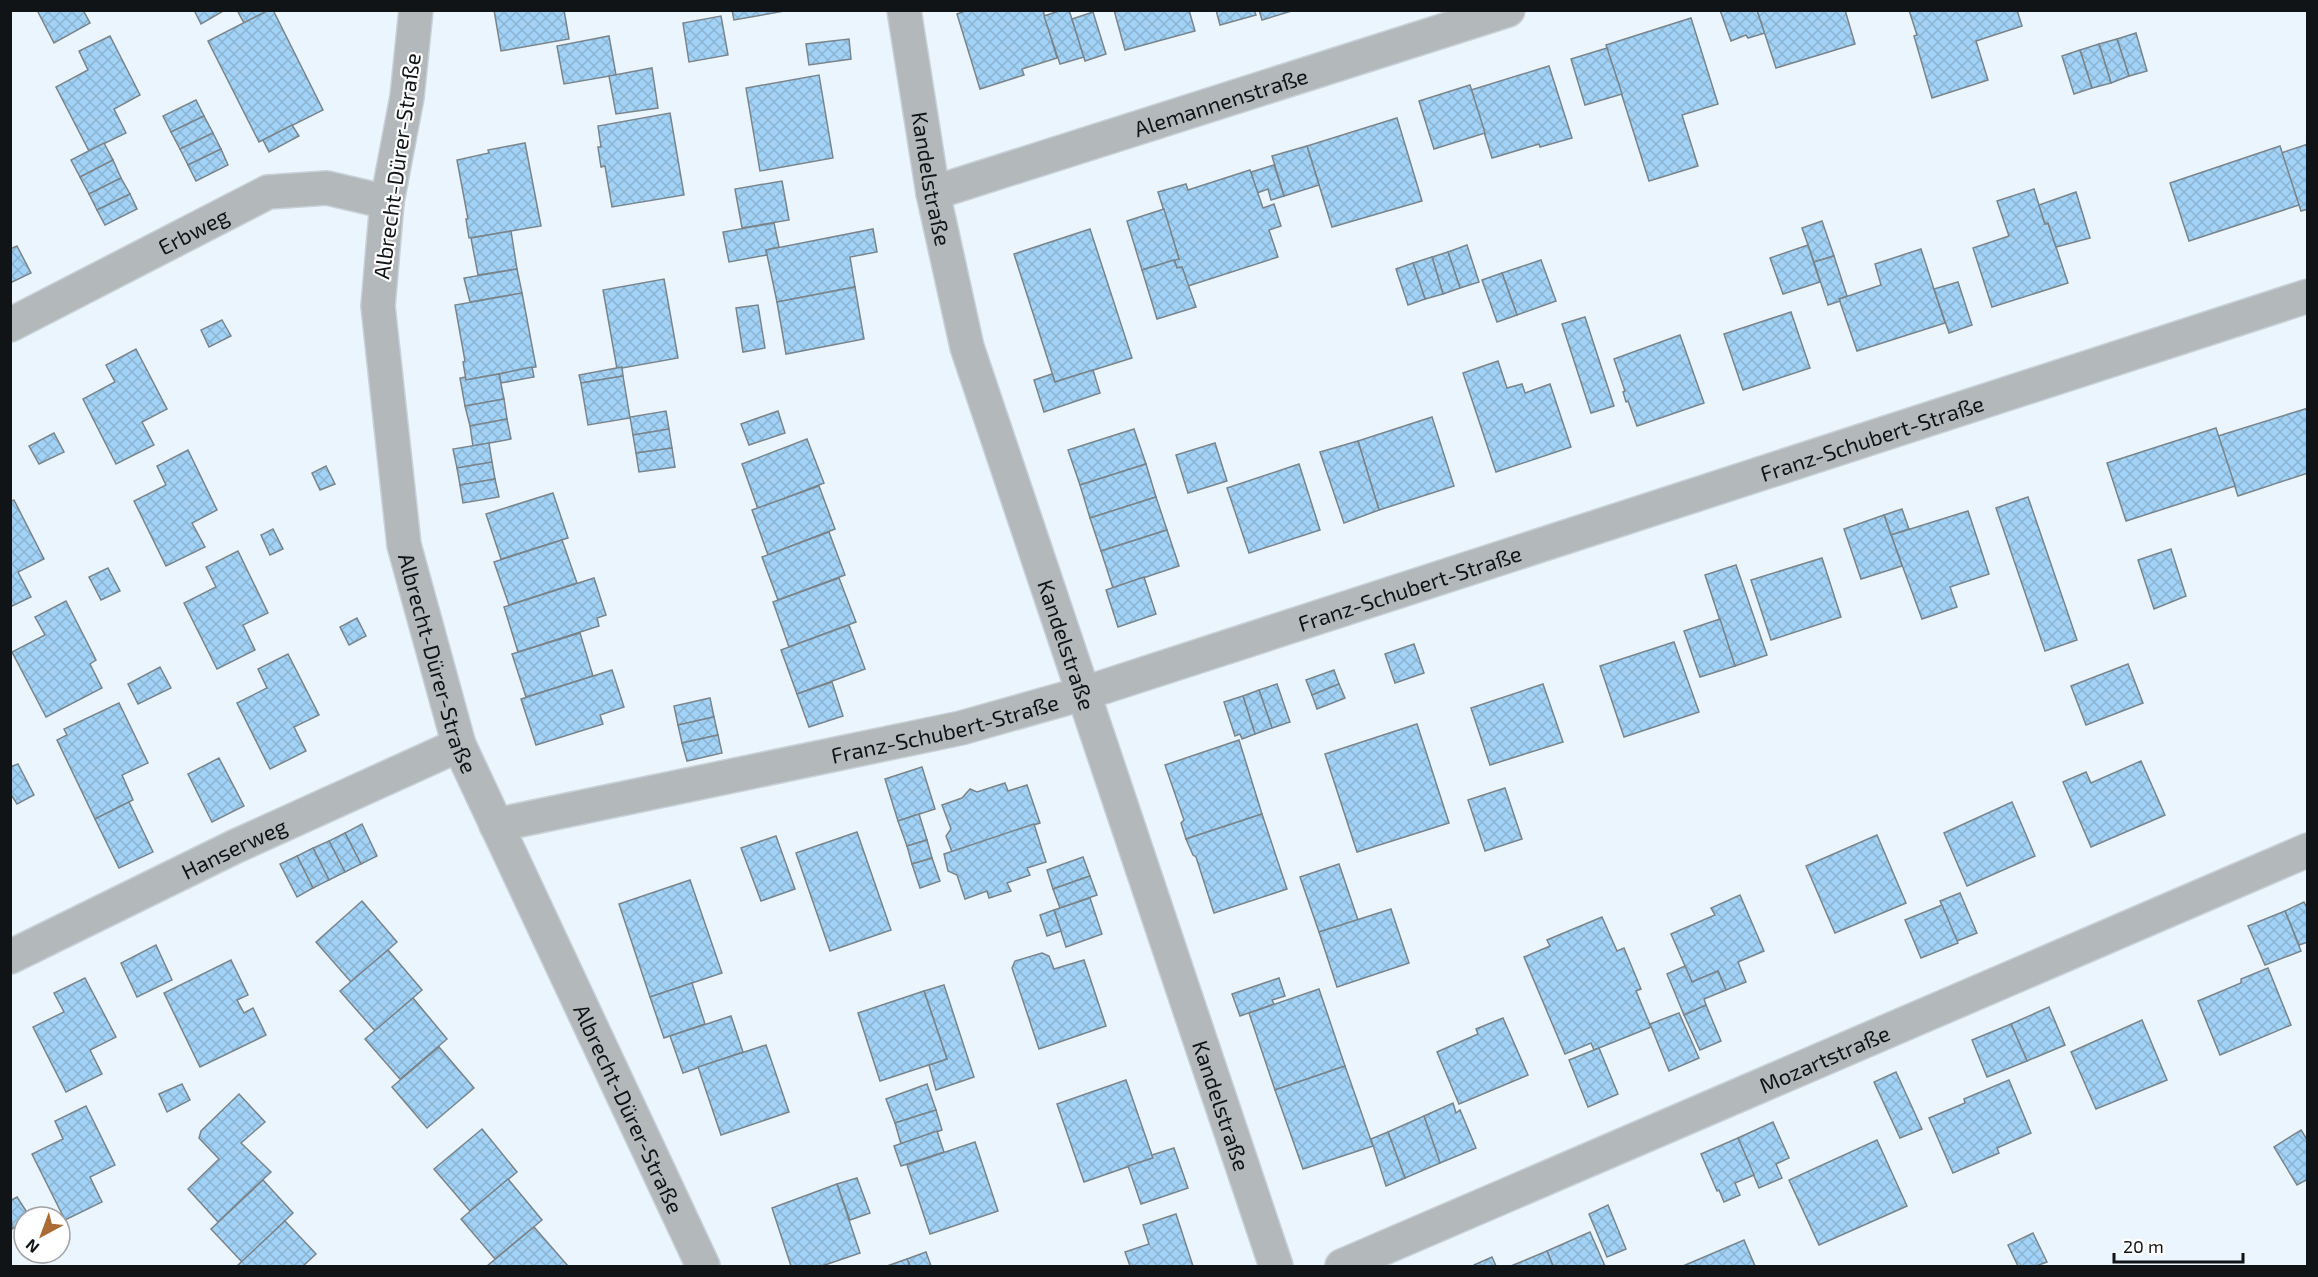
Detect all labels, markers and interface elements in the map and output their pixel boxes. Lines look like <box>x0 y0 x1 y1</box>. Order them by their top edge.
street label: Albrecht-Dürer-Straße <box>367 51 425 281</box>
street label: Alemannenstraße <box>1131 62 1311 141</box>
street label: Kandelstraße <box>907 110 957 248</box>
street label: Erbweg <box>153 202 233 260</box>
street label: Franz-Schubert-Straße <box>1757 389 1987 486</box>
street label: Franz-Schubert-Straße <box>1294 539 1525 636</box>
street label: Albrecht-Dürer-Straße <box>394 550 483 777</box>
street label: Kandelstraße <box>1033 576 1101 713</box>
street label: Franz-Schubert-Straße <box>828 688 1061 768</box>
street label: Hanserweg <box>177 812 291 884</box>
street label: Albrecht-Dürer-Straße <box>569 1000 689 1217</box>
street label: Mozartstraße <box>1755 1019 1893 1098</box>
street label: Kandelstraße <box>1188 1037 1256 1174</box>
north arrow <box>12 1205 72 1265</box>
scale bar <box>2114 1226 2243 1264</box>
text: 20 m <box>2123 1235 2164 1257</box>
text: N <box>21 1236 42 1258</box>

